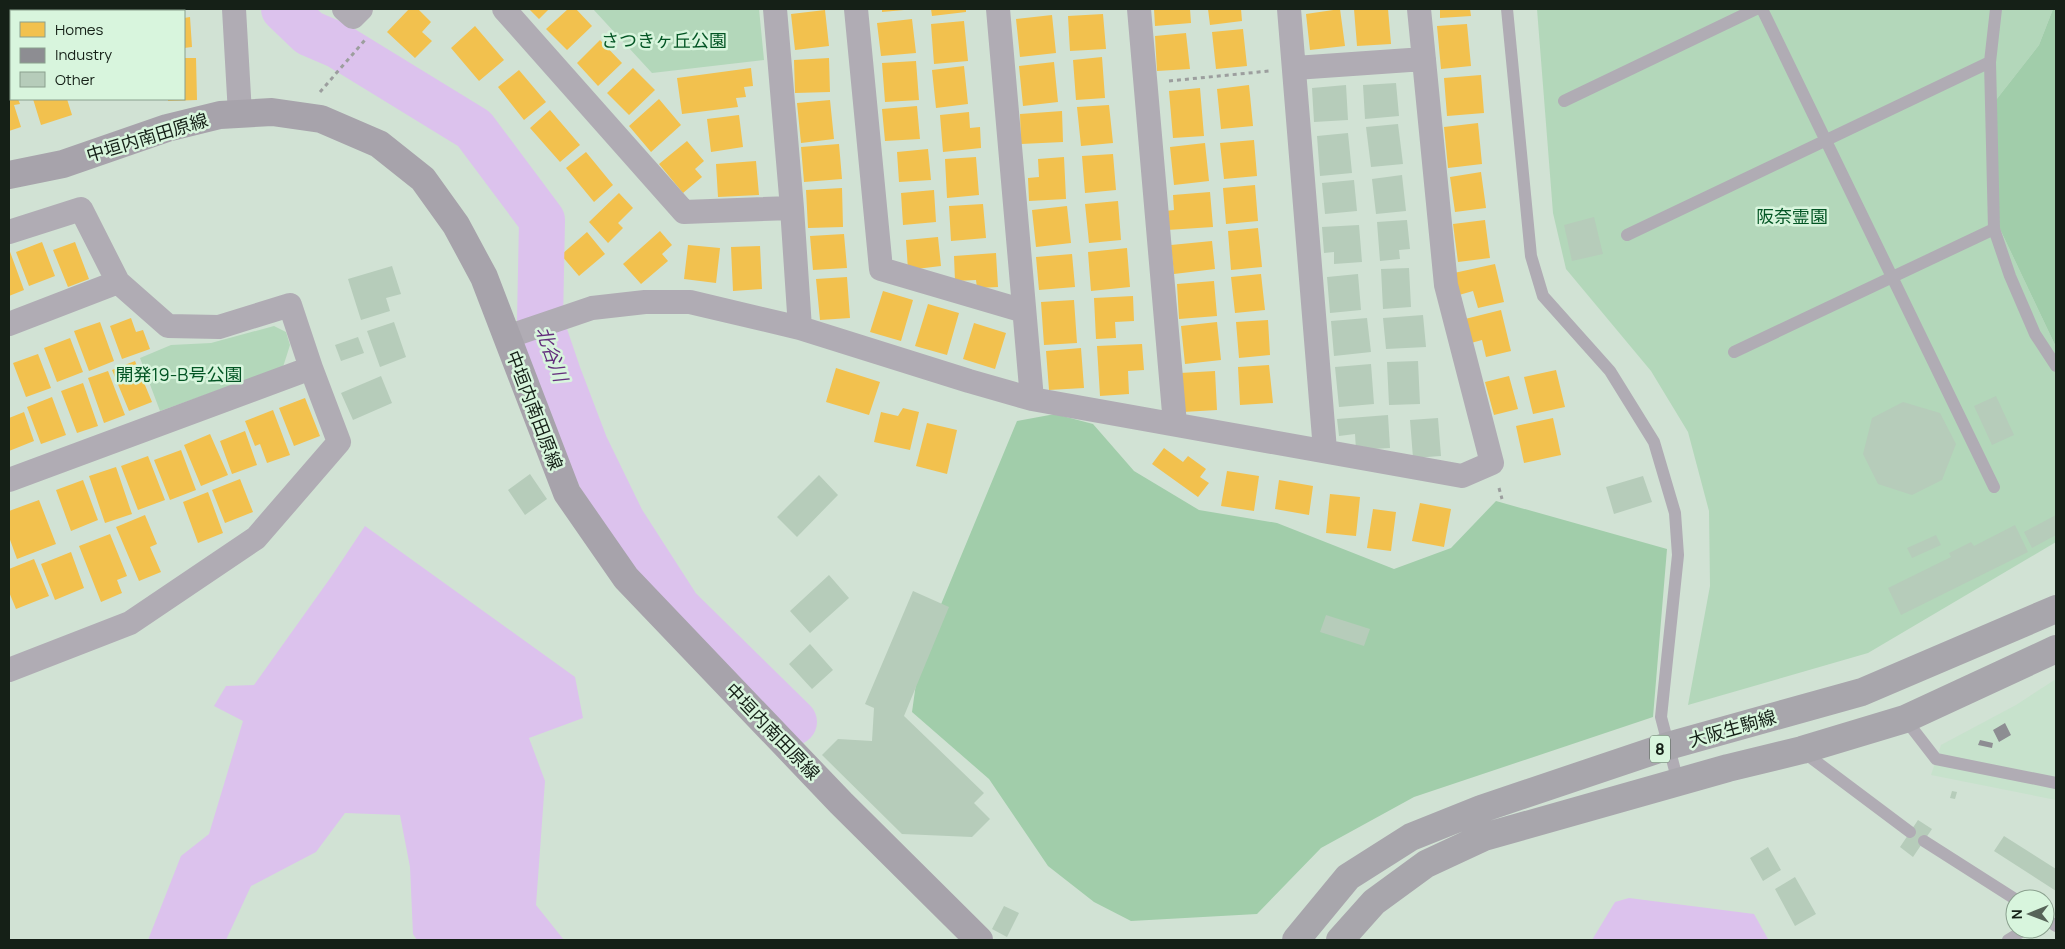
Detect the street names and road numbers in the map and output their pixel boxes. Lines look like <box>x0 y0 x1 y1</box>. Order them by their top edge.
street label: 中垣内南田原線 <box>83 107 211 167</box>
street label: 中垣内南田原線 <box>501 347 569 473</box>
street label: 中垣内南田原線 <box>721 677 825 785</box>
street label: 大阪生駒線 <box>1685 704 1779 752</box>
road number: 8 <box>1650 736 1670 762</box>

